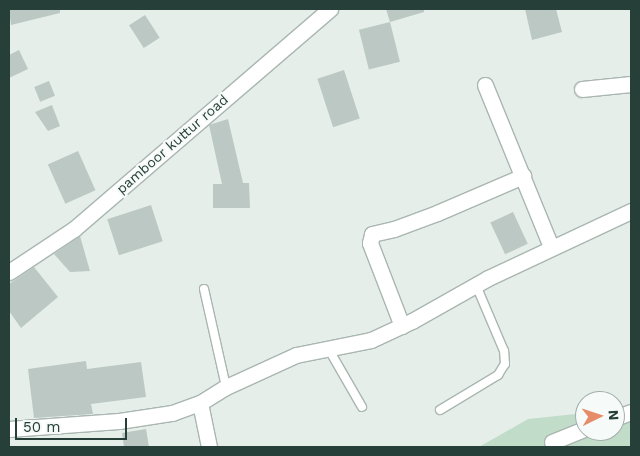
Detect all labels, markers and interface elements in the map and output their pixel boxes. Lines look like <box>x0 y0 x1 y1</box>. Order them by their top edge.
street label: pamboor kuttur road <box>112 91 232 197</box>
north arrow <box>575 391 625 441</box>
scale bar <box>18 408 130 440</box>
text: N <box>606 409 622 421</box>
text: 50 m <box>23 418 60 436</box>

